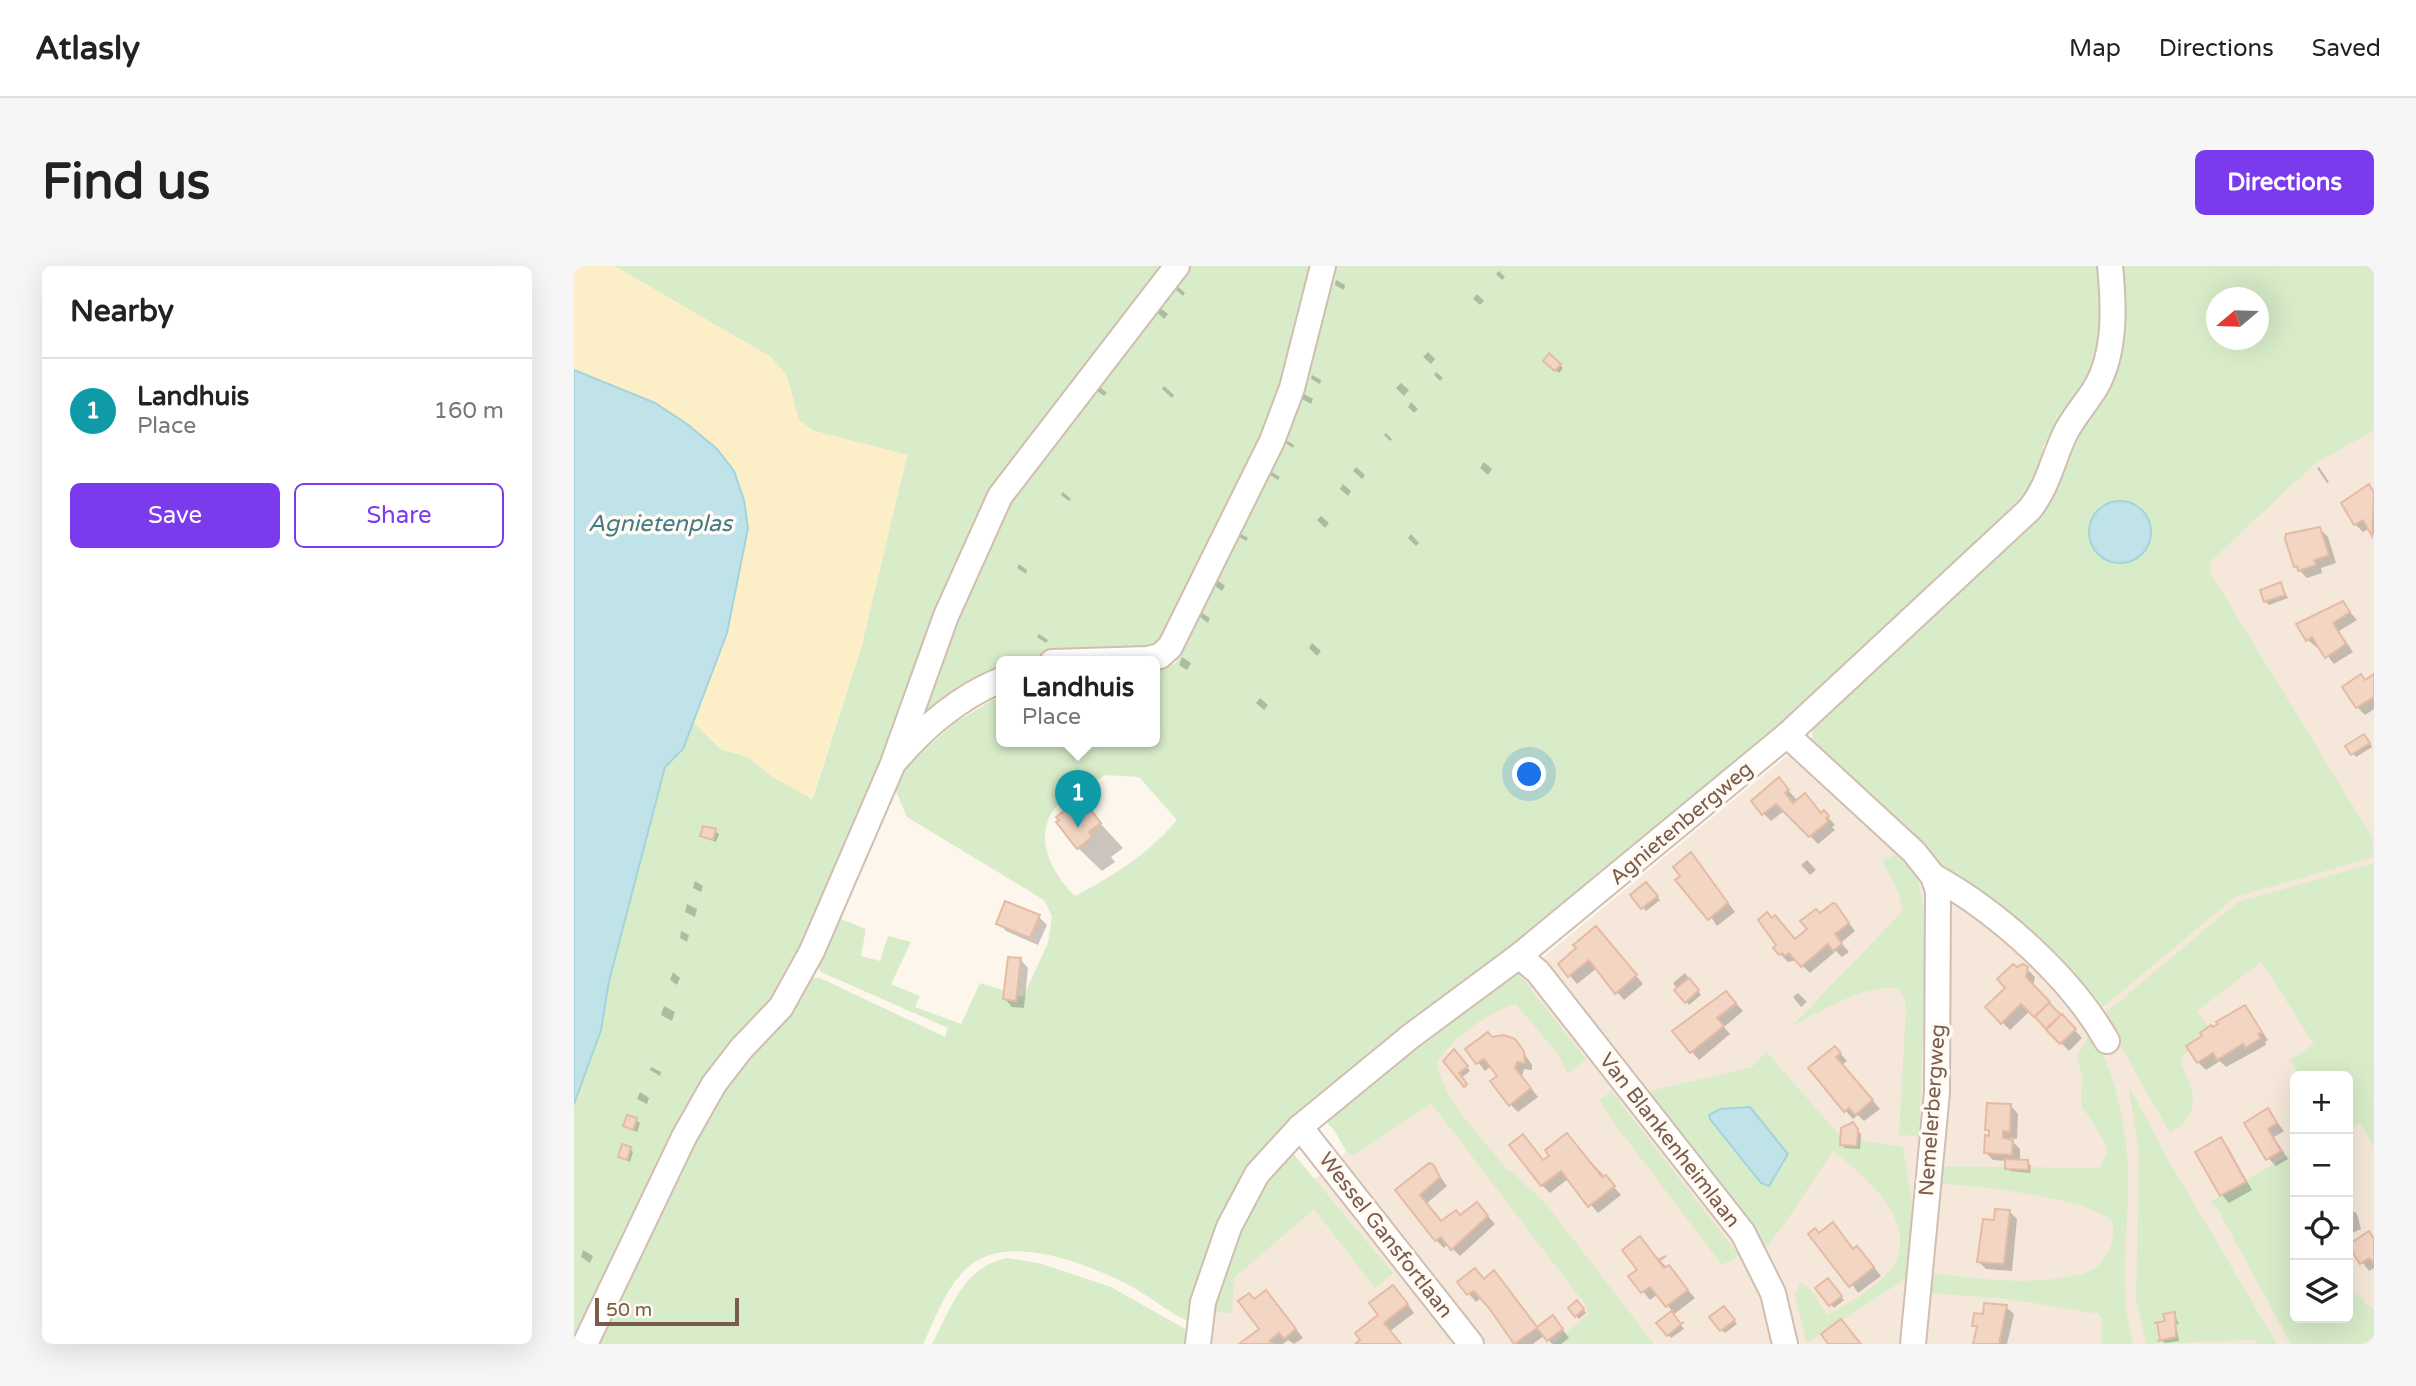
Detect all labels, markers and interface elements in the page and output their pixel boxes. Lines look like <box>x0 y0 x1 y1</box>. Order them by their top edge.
text: Atlasly <box>35 29 140 68</box>
text: Map <box>2069 34 2121 63</box>
text: Directions <box>2159 34 2274 63</box>
text: Saved <box>2312 34 2381 63</box>
button: Directions <box>2195 150 2374 215</box>
text: Find us <box>42 153 210 212</box>
north arrow <box>2206 287 2269 350</box>
text: Nearby <box>70 293 174 330</box>
text: Landhuis <box>137 381 249 412</box>
text: 1 <box>86 397 100 425</box>
text: 160 m <box>434 397 504 425</box>
text: Place <box>137 412 196 440</box>
button: Save <box>70 483 280 548</box>
button: Share <box>294 483 504 548</box>
water label: Agnietenplas <box>588 510 734 538</box>
popup <box>996 656 1160 747</box>
text: Landhuis <box>1022 672 1134 703</box>
text: Place <box>1022 703 1081 731</box>
street label: Agnietenbergweg <box>1605 756 1758 890</box>
your location <box>1512 757 1546 791</box>
pin: 1 <box>1055 770 1101 828</box>
street label: Nemelerbergweg <box>1914 1023 1951 1197</box>
street label: Van Blankenheimlaan <box>1594 1048 1745 1232</box>
map controls <box>2290 1071 2353 1323</box>
button: + <box>2290 1071 2353 1134</box>
button: − <box>2290 1134 2353 1197</box>
street label: Wessel Gansfortlaan <box>1313 1147 1458 1323</box>
button: locate <box>2290 1197 2353 1260</box>
button: layers <box>2290 1260 2353 1323</box>
scale bar <box>595 1295 738 1327</box>
text: 50 m <box>606 1299 652 1321</box>

